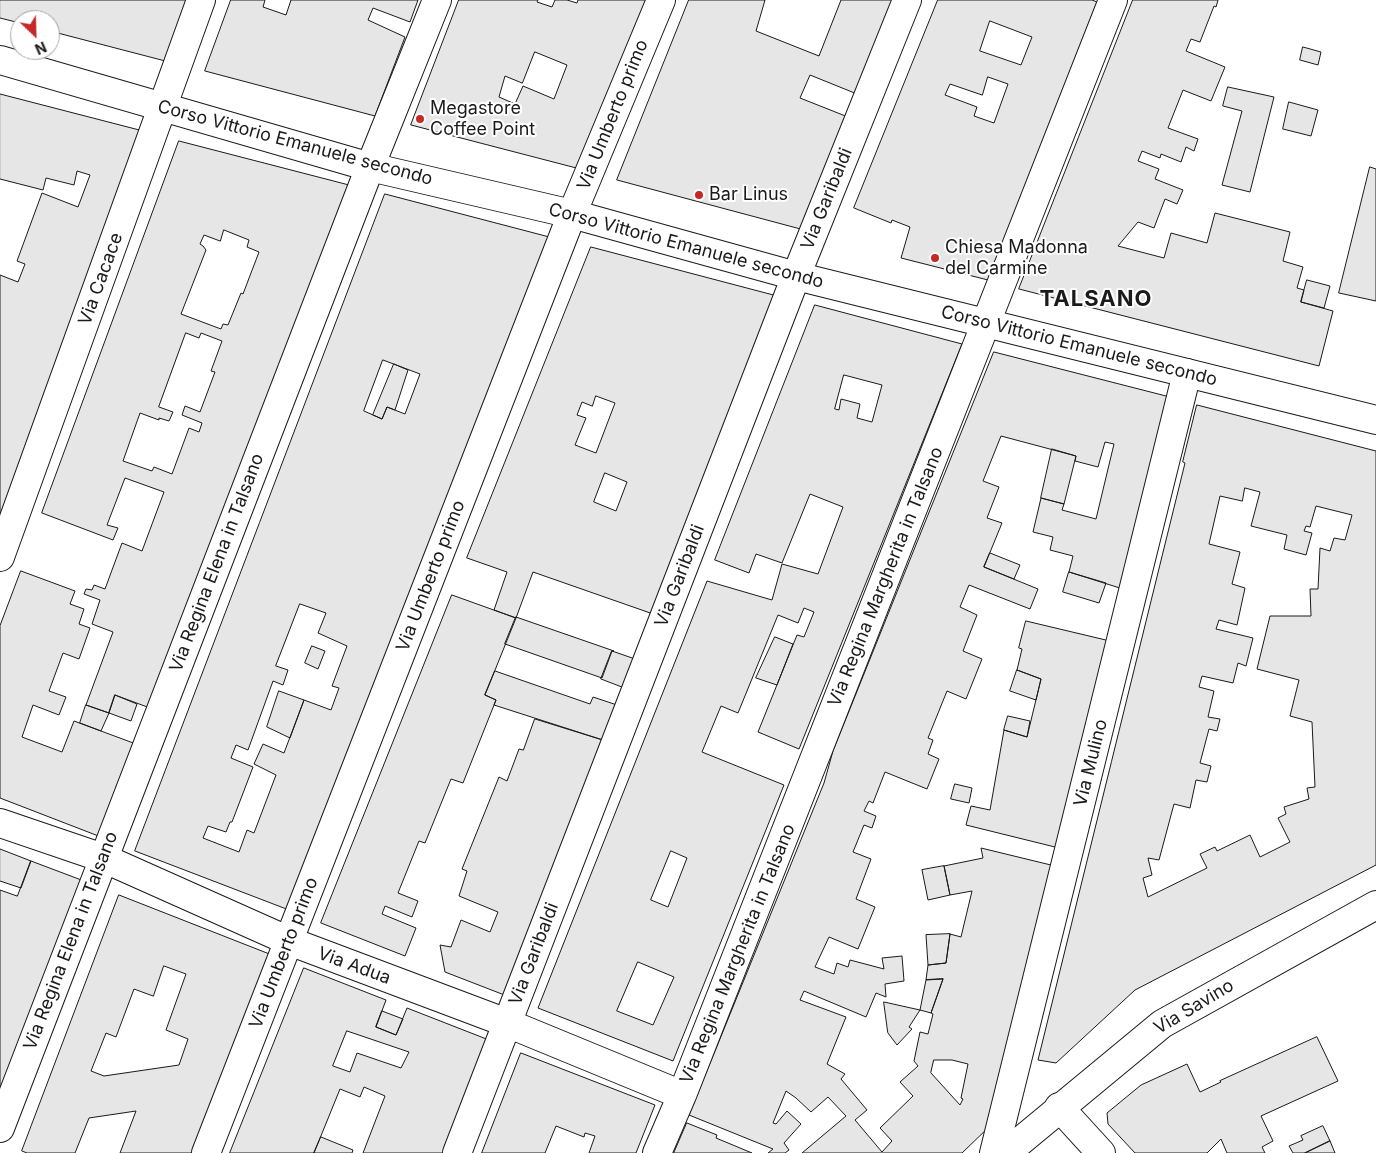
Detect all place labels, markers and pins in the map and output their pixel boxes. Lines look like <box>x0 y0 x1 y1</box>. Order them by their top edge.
place label: Megastore Coffee Point <box>430 98 535 140</box>
marker: Megastore Coffee Point <box>414 113 426 125</box>
place label: Bar Linus <box>709 184 788 206</box>
marker: Bar Linus <box>693 189 705 201</box>
place label: Chiesa Madonna del Carmine <box>945 237 1088 280</box>
marker: Chiesa Madonna del Carmine <box>929 252 941 264</box>

